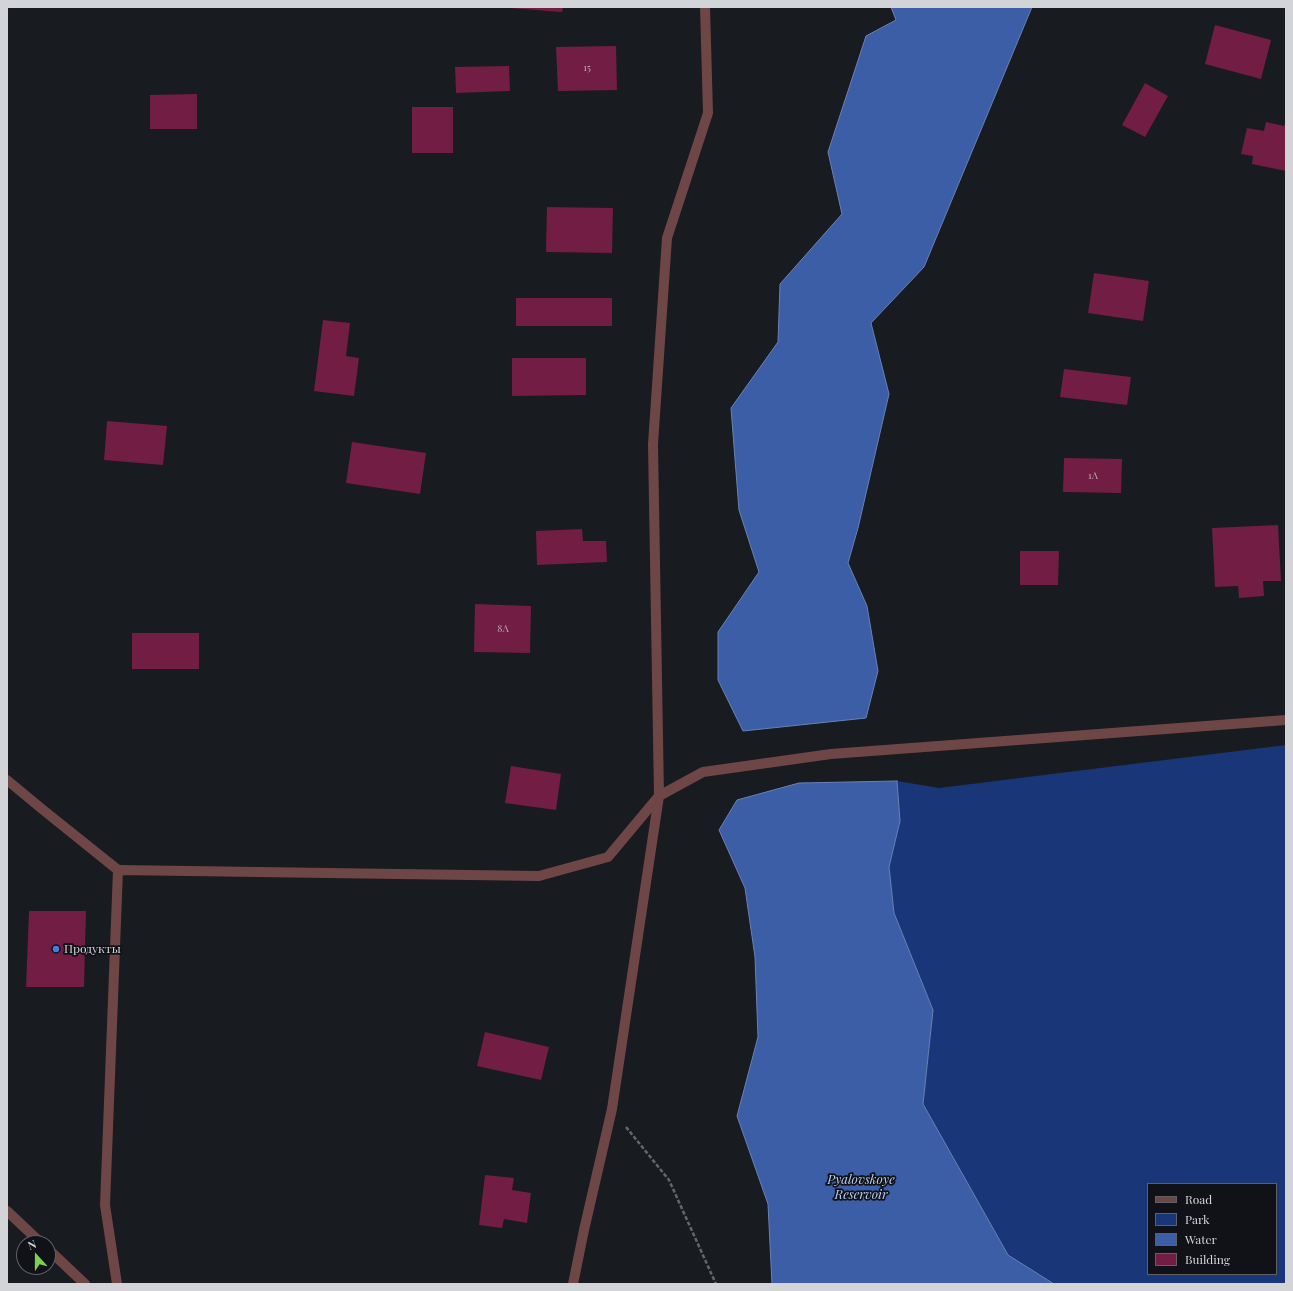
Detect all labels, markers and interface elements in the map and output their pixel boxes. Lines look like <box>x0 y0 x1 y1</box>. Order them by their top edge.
house number: 15 <box>583 62 591 74</box>
house number: 1А <box>1088 470 1098 482</box>
house number: 8А <box>497 623 509 635</box>
place label: Продукты <box>64 942 121 956</box>
marker: Продукты <box>51 944 61 954</box>
water label: Pyalovskoye Reservoir <box>827 1172 895 1203</box>
legend <box>1147 1183 1277 1275</box>
text: Road <box>1185 1191 1212 1207</box>
text: Park <box>1185 1211 1210 1227</box>
text: Water <box>1185 1231 1217 1247</box>
north arrow <box>16 1235 56 1275</box>
text: N <box>25 1236 38 1253</box>
text: Building <box>1185 1251 1230 1267</box>

